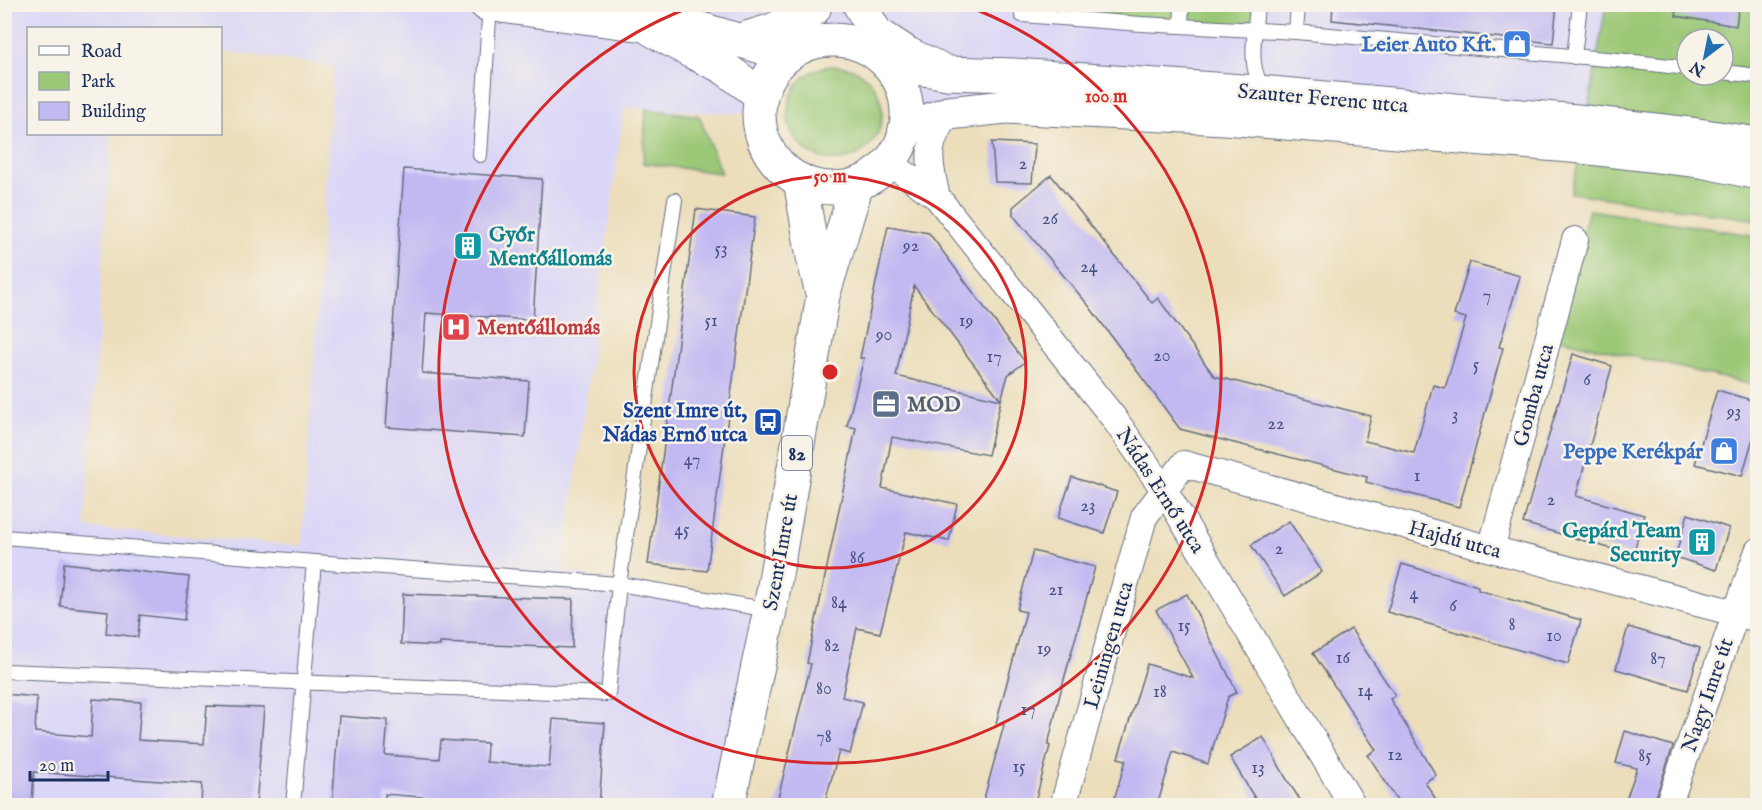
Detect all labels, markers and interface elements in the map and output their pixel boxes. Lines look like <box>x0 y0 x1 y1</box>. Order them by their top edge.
legend <box>27 27 222 135</box>
north arrow <box>1675 27 1735 87</box>
shop icon: Leier Auto Kft. <box>1501 28 1533 60</box>
place label: Leier Auto Kft. <box>1361 32 1496 59</box>
text: Road <box>81 41 122 64</box>
text: N <box>1687 56 1710 81</box>
text: Park <box>81 71 116 94</box>
street label: Szauter Ferenc utca <box>1237 79 1410 120</box>
text: 100 m <box>1085 86 1127 109</box>
text: Building <box>81 101 146 124</box>
house number: 2 <box>1019 153 1027 176</box>
text: 50 m <box>813 166 847 189</box>
house number: 26 <box>1042 208 1058 231</box>
place label: Győr Mentőállomás <box>489 222 612 273</box>
building icon: Győr Mentőállomás <box>452 230 484 262</box>
house number: 92 <box>902 235 919 258</box>
house number: 53 <box>714 238 728 261</box>
house number: 24 <box>1080 256 1098 279</box>
house number: 7 <box>1483 285 1491 308</box>
house number: 51 <box>704 310 718 333</box>
house number: 19 <box>959 310 973 333</box>
hospital icon: Mentőállomás <box>440 311 472 343</box>
place label: Mentőállomás <box>477 315 600 342</box>
house number: 90 <box>875 324 892 347</box>
street label: Gomba utca <box>1508 340 1561 450</box>
house number: 20 <box>1153 345 1171 368</box>
house number: 17 <box>986 346 1002 369</box>
house number: 5 <box>1473 354 1480 377</box>
centre of rings <box>820 362 840 382</box>
house number: 6 <box>1583 369 1591 392</box>
office icon: MOD <box>870 388 902 420</box>
place label: MOD <box>907 392 961 419</box>
place label: Szent Imre út, Nádas Ernő utca <box>602 398 748 449</box>
house number: 93 <box>1726 401 1741 424</box>
house number: 3 <box>1452 404 1458 427</box>
bus stop icon: Szent Imre út, Nádas Ernő utca <box>752 406 784 438</box>
house number: 22 <box>1268 413 1284 436</box>
street label: Nádas Ernő utca <box>1109 423 1211 560</box>
shop icon: Peppe Kerékpár <box>1708 435 1740 467</box>
road number: 82 <box>782 436 812 470</box>
place label: Peppe Kerékpár <box>1563 439 1703 466</box>
house number: 47 <box>684 449 700 472</box>
house number: 1 <box>1414 465 1420 488</box>
house number: 2 <box>1547 489 1555 512</box>
street label: Szent Imre út <box>758 492 805 613</box>
house number: 23 <box>1080 495 1096 518</box>
street label: Hajdú utca <box>1405 515 1505 566</box>
place label: Gepárd Team Security <box>1562 518 1682 569</box>
house number: 45 <box>674 519 690 542</box>
building icon: Gepárd Team Security <box>1686 526 1718 558</box>
house number: 2 <box>1275 538 1283 561</box>
house number: 86 <box>850 547 865 570</box>
street label: Leiningen utca <box>1078 578 1141 712</box>
house number: 21 <box>1048 579 1064 602</box>
house number: 4 <box>1410 583 1419 606</box>
house number: 84 <box>831 592 847 615</box>
house number: 6 <box>1449 595 1457 618</box>
house number: 8 <box>1508 614 1516 637</box>
house number: 15 <box>1177 615 1191 638</box>
house number: 10 <box>1546 625 1562 648</box>
house number: 82 <box>824 635 840 658</box>
street label: Nagy Imre út <box>1676 635 1741 756</box>
house number: 19 <box>1037 638 1051 661</box>
house number: 16 <box>1336 647 1351 670</box>
house number: 87 <box>1650 648 1666 671</box>
house number: 80 <box>816 678 832 701</box>
house number: 14 <box>1357 680 1373 703</box>
house number: 18 <box>1153 681 1167 704</box>
house number: 17 <box>1020 699 1036 722</box>
house number: 78 <box>816 726 832 749</box>
scale bar <box>30 744 108 782</box>
house number: 12 <box>1387 744 1403 767</box>
house number: 85 <box>1638 745 1652 768</box>
text: 20 m <box>39 755 74 778</box>
house number: 15 <box>1012 756 1026 779</box>
house number: 13 <box>1251 757 1265 780</box>

